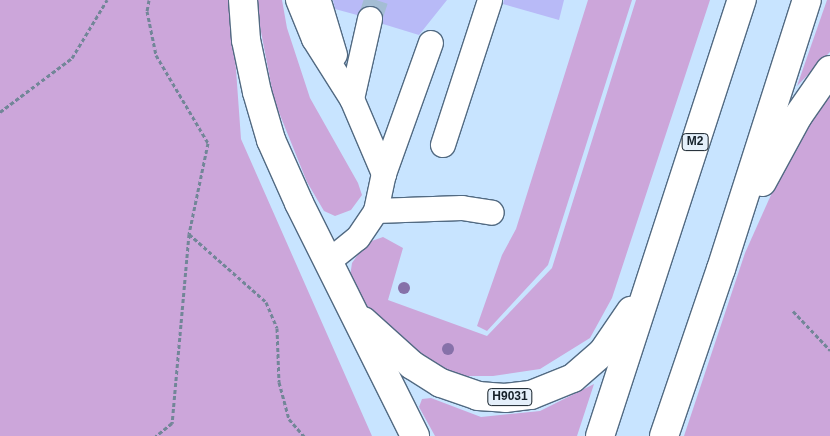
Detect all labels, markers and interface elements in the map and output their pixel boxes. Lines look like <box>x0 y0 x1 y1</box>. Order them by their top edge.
road number: М2 <box>681 132 709 152</box>
road number: Н9031 <box>486 388 534 407</box>

